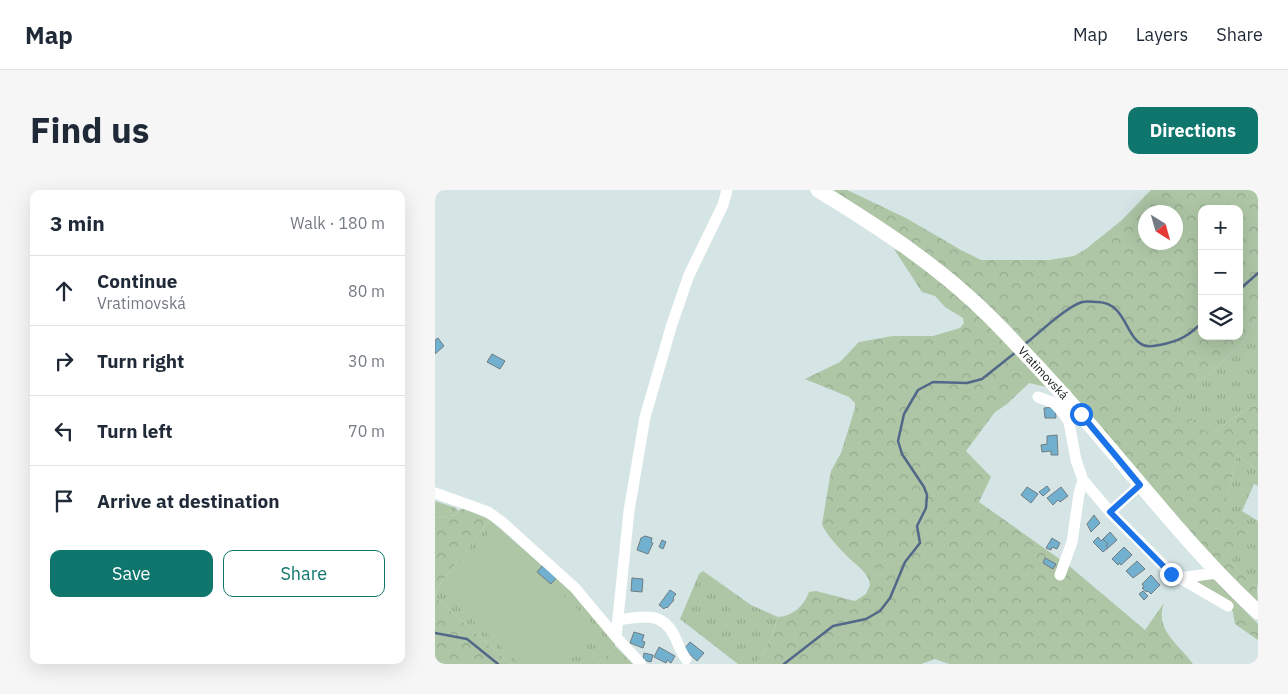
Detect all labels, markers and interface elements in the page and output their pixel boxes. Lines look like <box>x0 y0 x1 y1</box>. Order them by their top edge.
text: Map <box>25 19 73 51</box>
text: Map <box>1073 23 1108 46</box>
text: Layers <box>1136 23 1188 46</box>
text: Share <box>1216 23 1263 46</box>
text: Find us <box>30 107 149 153</box>
button: Directions <box>1128 107 1258 154</box>
north arrow <box>1138 205 1183 250</box>
map controls <box>1198 205 1243 340</box>
button: + <box>1198 205 1243 250</box>
text: 3 min <box>50 209 105 237</box>
text: Walk · 180 m <box>290 213 385 233</box>
button: − <box>1198 250 1243 295</box>
text: Continue <box>97 269 177 293</box>
icon: ahead <box>50 277 78 305</box>
text: 80 m <box>348 281 385 301</box>
text: Vratimovská <box>97 293 186 313</box>
button: layers <box>1198 295 1243 340</box>
street label: Vratimovská <box>1015 343 1072 403</box>
icon: right <box>50 347 78 375</box>
text: Turn right <box>97 349 184 373</box>
text: 30 m <box>348 351 385 371</box>
route start <box>1070 403 1093 426</box>
icon: left <box>50 417 78 445</box>
text: Turn left <box>97 419 173 443</box>
text: 70 m <box>348 421 385 441</box>
icon: arrive <box>50 487 78 515</box>
text: Arrive at destination <box>97 489 280 513</box>
button: Save <box>50 550 213 597</box>
button: Share <box>223 550 385 597</box>
route end <box>1160 563 1183 586</box>

